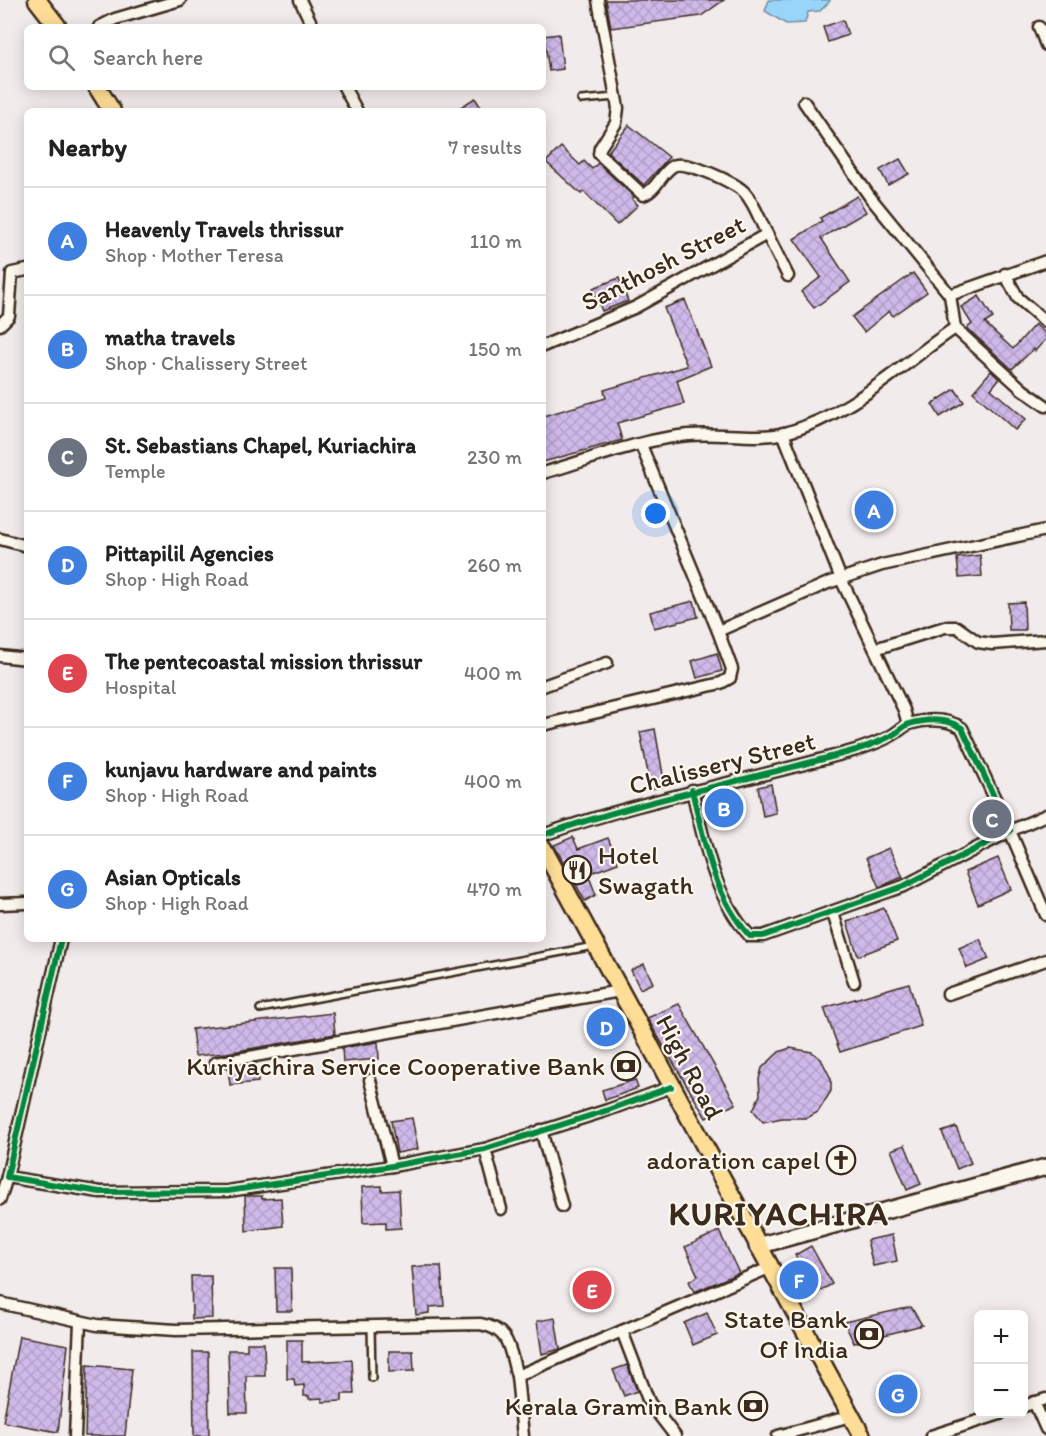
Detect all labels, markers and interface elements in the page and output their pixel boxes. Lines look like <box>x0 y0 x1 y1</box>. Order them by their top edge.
search box <box>24 24 546 90</box>
icon: search <box>45 41 78 74</box>
text: Search here <box>93 44 203 71</box>
text: Nearby <box>48 131 127 163</box>
text: 7 results <box>448 135 522 159</box>
street label: Santhosh Street <box>576 208 750 318</box>
text: Heavenly Travels thrissur <box>105 216 343 243</box>
text: A <box>61 229 74 253</box>
text: 110 m <box>470 229 522 253</box>
text: Shop · Mother Teresa <box>105 243 284 267</box>
text: matha travels <box>105 324 235 351</box>
text: B <box>61 337 74 361</box>
text: 150 m <box>469 337 522 361</box>
text: Shop · Chalissery Street <box>105 351 308 375</box>
text: St. Sebastians Chapel, Kuriachira <box>105 432 416 459</box>
text: C <box>61 445 74 469</box>
text: 230 m <box>467 445 522 469</box>
text: Temple <box>105 459 166 483</box>
pin: A <box>854 488 894 532</box>
your location <box>641 499 670 528</box>
text: Pittapilil Agencies <box>105 540 274 567</box>
text: D <box>61 553 74 577</box>
text: 260 m <box>467 553 522 577</box>
text: Shop · High Road <box>105 567 249 591</box>
text: The pentecoastal mission thrissur <box>105 648 422 675</box>
text: E <box>62 661 73 685</box>
text: 400 m <box>464 661 522 685</box>
text: Hospital <box>105 675 177 699</box>
street label: Chalissery Street <box>626 724 819 802</box>
text: kunjavu hardware and paints <box>105 756 377 783</box>
text: F <box>62 769 73 793</box>
text: 400 m <box>464 769 522 793</box>
text: Shop · High Road <box>105 783 249 807</box>
pin: B <box>704 786 744 830</box>
pin: C <box>972 796 1012 842</box>
place label: Hotel Swagath <box>598 839 694 901</box>
restaurant icon: Hotel Swagath <box>561 854 593 886</box>
text: Asian Opticals <box>105 864 241 891</box>
text: G <box>61 877 74 901</box>
text: 470 m <box>466 877 522 901</box>
text: Shop · High Road <box>105 891 249 915</box>
pin: D <box>586 1004 626 1050</box>
street label: High Road <box>649 1009 731 1125</box>
place label: Kuriyachira Service Cooperative Bank <box>186 1050 605 1082</box>
bank icon: Kuriyachira Service Cooperative Bank <box>610 1050 642 1082</box>
place label: adoration capel <box>647 1144 820 1176</box>
church icon: adoration capel <box>825 1144 857 1176</box>
district label: KURIYACHIRA <box>669 1195 889 1233</box>
pin: F <box>780 1258 818 1302</box>
pin: E <box>572 1268 612 1312</box>
place label: State Bank Of India <box>724 1303 849 1365</box>
map controls <box>974 1310 1028 1418</box>
button: + <box>974 1310 1028 1364</box>
bank icon: State Bank Of India <box>853 1318 885 1350</box>
button: − <box>974 1364 1028 1418</box>
pin: G <box>878 1372 918 1416</box>
place label: Kerala Gramin Bank <box>505 1390 733 1422</box>
bank icon: Kerala Gramin Bank <box>737 1390 769 1422</box>

